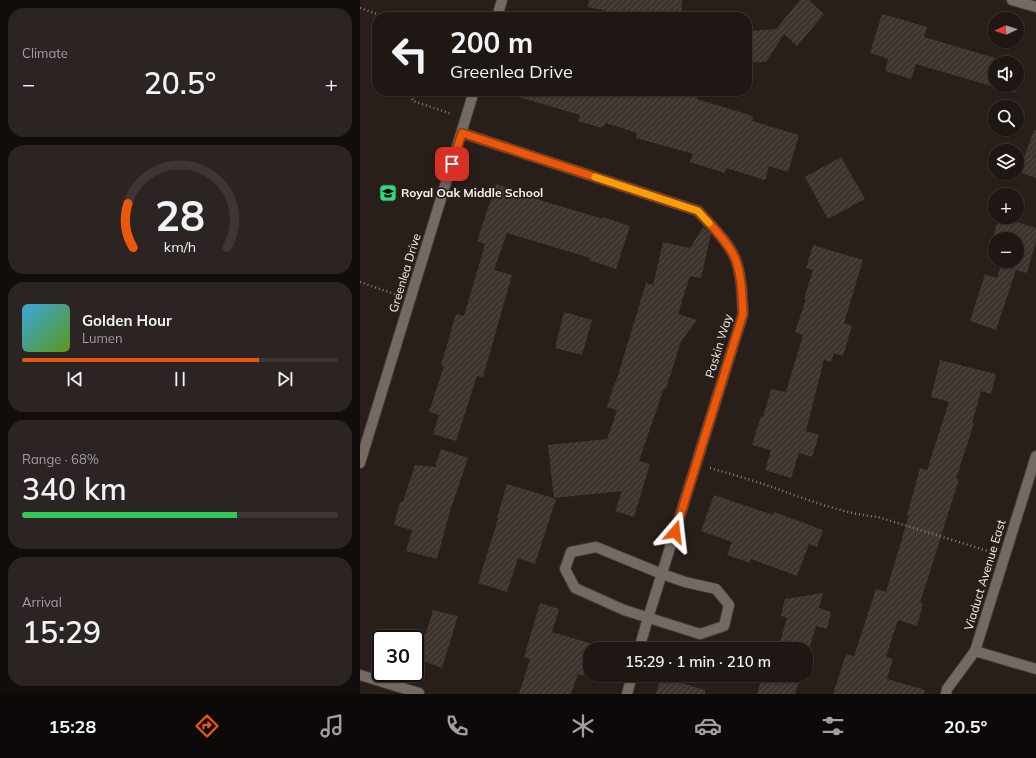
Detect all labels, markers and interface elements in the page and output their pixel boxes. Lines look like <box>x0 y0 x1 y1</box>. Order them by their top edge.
north arrow <box>988 12 1024 48</box>
map controls <box>988 12 1024 268</box>
text: 200 m <box>450 25 533 60</box>
icon: left <box>384 28 436 80</box>
text: Climate <box>22 45 68 61</box>
button: sound <box>988 56 1024 92</box>
text: Greenlea Drive <box>450 60 573 83</box>
text: 20.5° <box>144 64 216 102</box>
text: − <box>22 70 35 98</box>
text: + <box>325 70 338 98</box>
button: search <box>988 100 1024 136</box>
button: layers <box>988 144 1024 180</box>
pin <box>435 147 469 181</box>
icon: arrive <box>441 153 463 175</box>
school or university icon: Royal Oak Middle School <box>378 183 398 203</box>
place label: Royal Oak Middle School <box>401 185 543 200</box>
button: + <box>988 188 1024 224</box>
text: 28 <box>155 189 205 241</box>
street label: Greenlea Drive <box>385 232 424 314</box>
button: − <box>988 232 1024 268</box>
text: km/h <box>164 237 196 255</box>
text: Golden Hour <box>82 311 172 330</box>
street label: Paskin Way <box>702 311 736 380</box>
text: Lumen <box>82 330 123 346</box>
icon: previous <box>64 368 86 390</box>
icon: pause <box>169 368 191 390</box>
icon: next <box>274 368 296 390</box>
text: Range · 68% <box>22 451 99 467</box>
text: 340 km <box>22 470 127 508</box>
position arrow <box>654 511 696 553</box>
street label: Viaduct Avenue East <box>961 518 1009 632</box>
text: Arrival <box>22 594 62 610</box>
text: 15:29 <box>22 613 101 651</box>
speed limit sign: 30 <box>372 630 424 682</box>
text: 15:29 · 1 min · 210 m <box>625 652 771 671</box>
icon: directions <box>193 712 221 740</box>
icon: music <box>318 712 346 740</box>
icon: phone <box>443 712 471 740</box>
icon: climate <box>569 712 597 740</box>
icon: car <box>694 712 722 740</box>
icon: filters <box>819 712 847 740</box>
text: 15:28 <box>49 715 96 738</box>
text: 20.5° <box>944 715 987 738</box>

